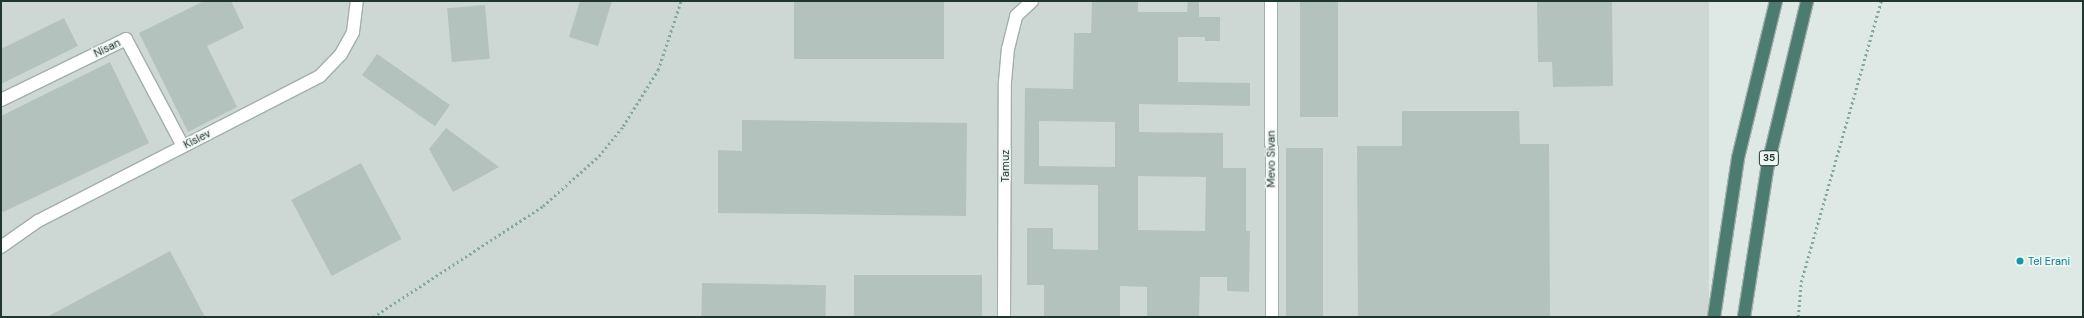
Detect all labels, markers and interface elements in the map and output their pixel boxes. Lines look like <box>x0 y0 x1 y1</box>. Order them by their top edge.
street label: Nisan <box>91 36 123 60</box>
street label: Kislev <box>181 127 213 151</box>
street label: Mevo Sivan <box>1264 130 1278 188</box>
street label: Tamuz <box>998 150 1012 182</box>
road number: 35 <box>1758 150 1780 166</box>
place label: Tel Erani <box>2028 254 2070 268</box>
marker: Tel Erani <box>2015 256 2025 266</box>

